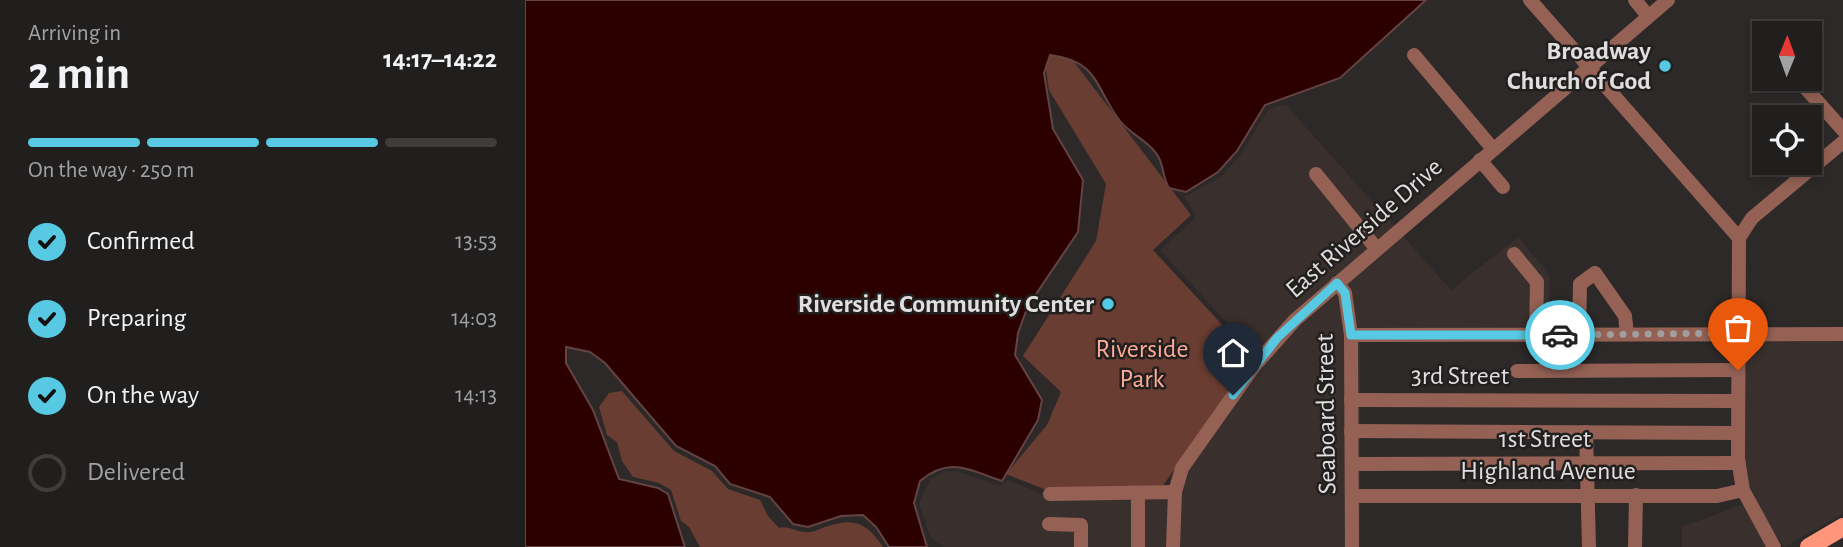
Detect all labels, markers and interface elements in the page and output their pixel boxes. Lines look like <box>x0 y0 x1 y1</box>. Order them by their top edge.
north arrow <box>1752 21 1822 91</box>
map controls <box>1752 21 1822 175</box>
text: Arriving in <box>28 22 121 45</box>
place label: Broadway Church of God <box>1507 38 1651 94</box>
text: 14:17–14:22 <box>383 46 497 72</box>
text: 2 min <box>28 51 130 97</box>
marker: Broadway Church of God <box>1657 58 1673 74</box>
button: locate <box>1752 105 1822 175</box>
street label: East Riverside Drive <box>1281 153 1447 303</box>
text: On the way · 250 m <box>28 159 195 182</box>
icon: check <box>28 223 66 261</box>
text: Confirmed <box>87 228 195 254</box>
text: 13:53 <box>455 230 497 253</box>
place label: Riverside Community Center <box>798 291 1094 317</box>
marker: Riverside Community Center <box>1100 296 1116 312</box>
pin <box>1708 298 1768 370</box>
icon: check <box>28 300 66 338</box>
courier <box>1525 300 1595 370</box>
text: Preparing <box>87 305 186 331</box>
text: 14:03 <box>451 307 497 330</box>
icon: bag <box>1719 309 1757 347</box>
icon: car <box>1541 316 1579 354</box>
pin <box>1203 323 1263 395</box>
street label: Seaboard Street <box>1312 333 1340 495</box>
icon: home <box>1214 334 1252 372</box>
park label: Riverside Park <box>1095 336 1189 392</box>
street label: 3rd Street <box>1411 363 1509 389</box>
icon: check <box>28 377 66 415</box>
text: On the way <box>87 382 199 408</box>
text: 14:13 <box>455 384 497 407</box>
street label: 1st Street <box>1499 426 1591 452</box>
street label: Highland Avenue <box>1460 458 1636 484</box>
text: Delivered <box>87 459 185 485</box>

